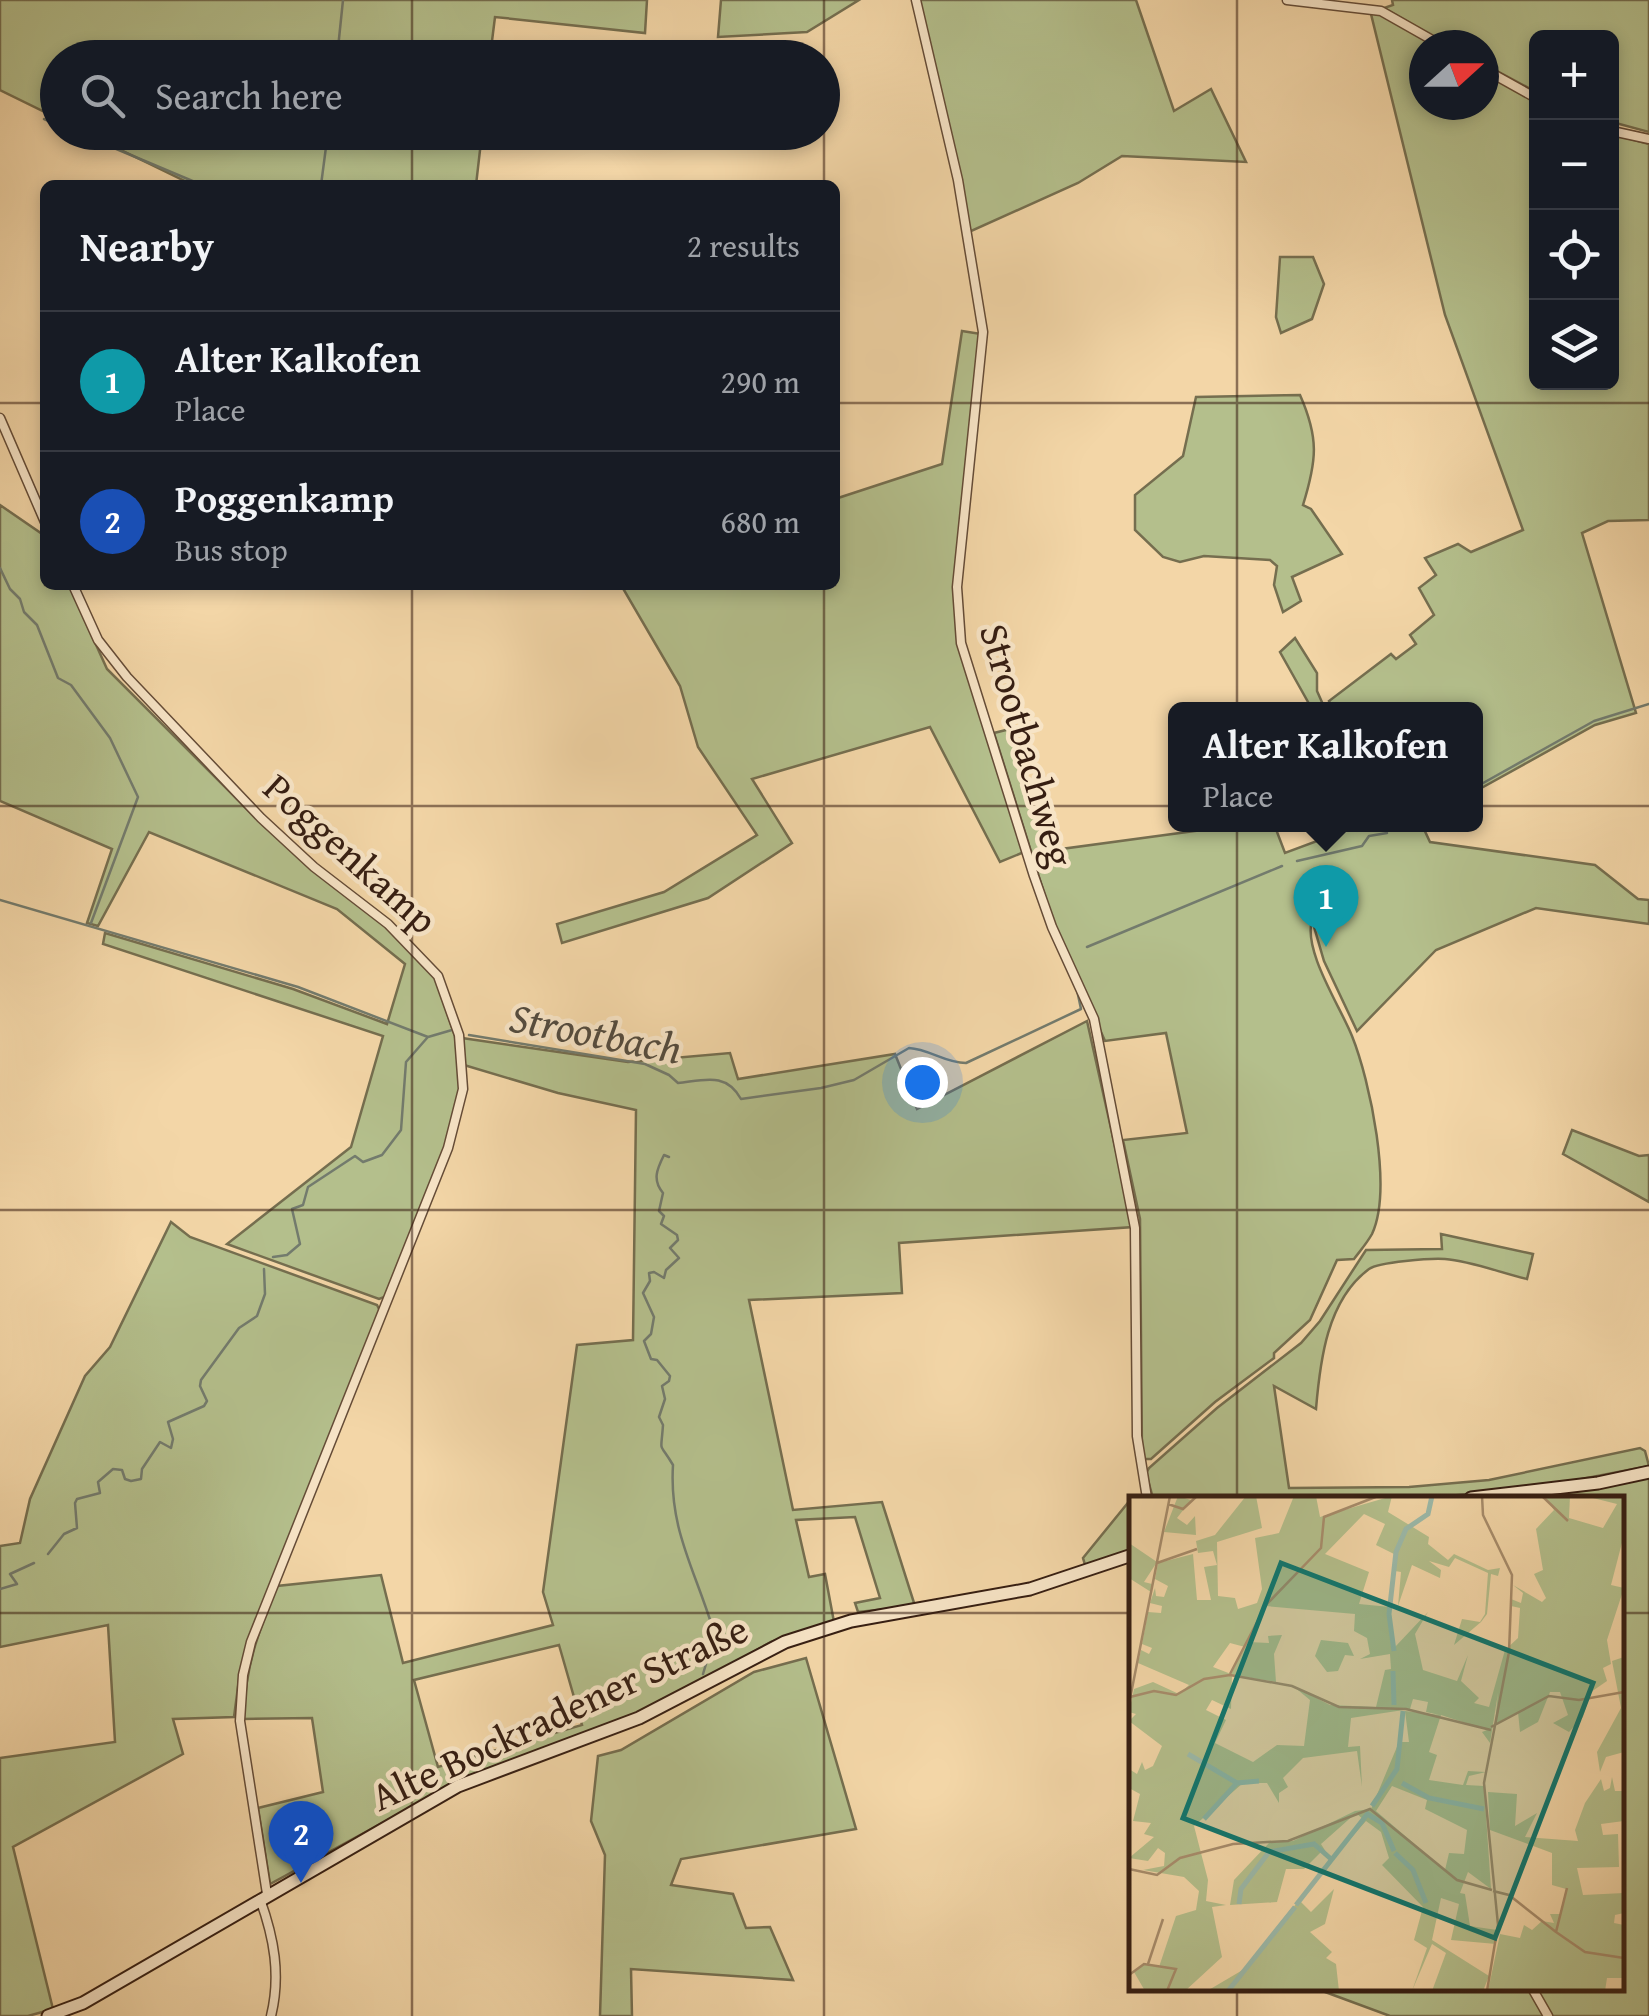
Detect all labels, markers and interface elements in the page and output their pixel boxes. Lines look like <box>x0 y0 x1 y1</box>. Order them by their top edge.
north arrow <box>1409 30 1499 120</box>
map controls <box>1529 30 1619 390</box>
button: + <box>1529 30 1619 120</box>
search box <box>40 40 840 150</box>
text: Search here <box>155 67 343 123</box>
icon: search <box>75 68 130 123</box>
button: − <box>1529 120 1619 210</box>
button: locate <box>1529 210 1619 300</box>
text: Nearby <box>80 215 214 276</box>
text: 2 results <box>687 222 800 269</box>
button: layers <box>1529 300 1619 390</box>
text: Alter Kalkofen <box>175 330 421 386</box>
text: 1 <box>104 358 121 405</box>
text: 290 m <box>721 358 800 405</box>
text: Place <box>175 386 246 433</box>
text: Poggenkamp <box>175 470 394 526</box>
text: 2 <box>104 498 121 545</box>
text: 680 m <box>721 498 800 545</box>
text: Bus stop <box>175 526 288 573</box>
street label: Strootbachweg <box>965 617 1091 873</box>
popup <box>1168 702 1483 832</box>
text: Alter Kalkofen <box>1203 716 1448 772</box>
street label: Poggenkamp <box>251 759 451 947</box>
text: Place <box>1203 772 1273 819</box>
pin: 1 <box>1294 864 1358 947</box>
water label: Strootbach <box>505 985 687 1079</box>
your location <box>897 1057 948 1108</box>
inset map <box>1129 1496 1624 1991</box>
street label: Alte Bockradener Straße <box>361 1599 757 1825</box>
pin: 2 <box>268 1800 334 1883</box>

